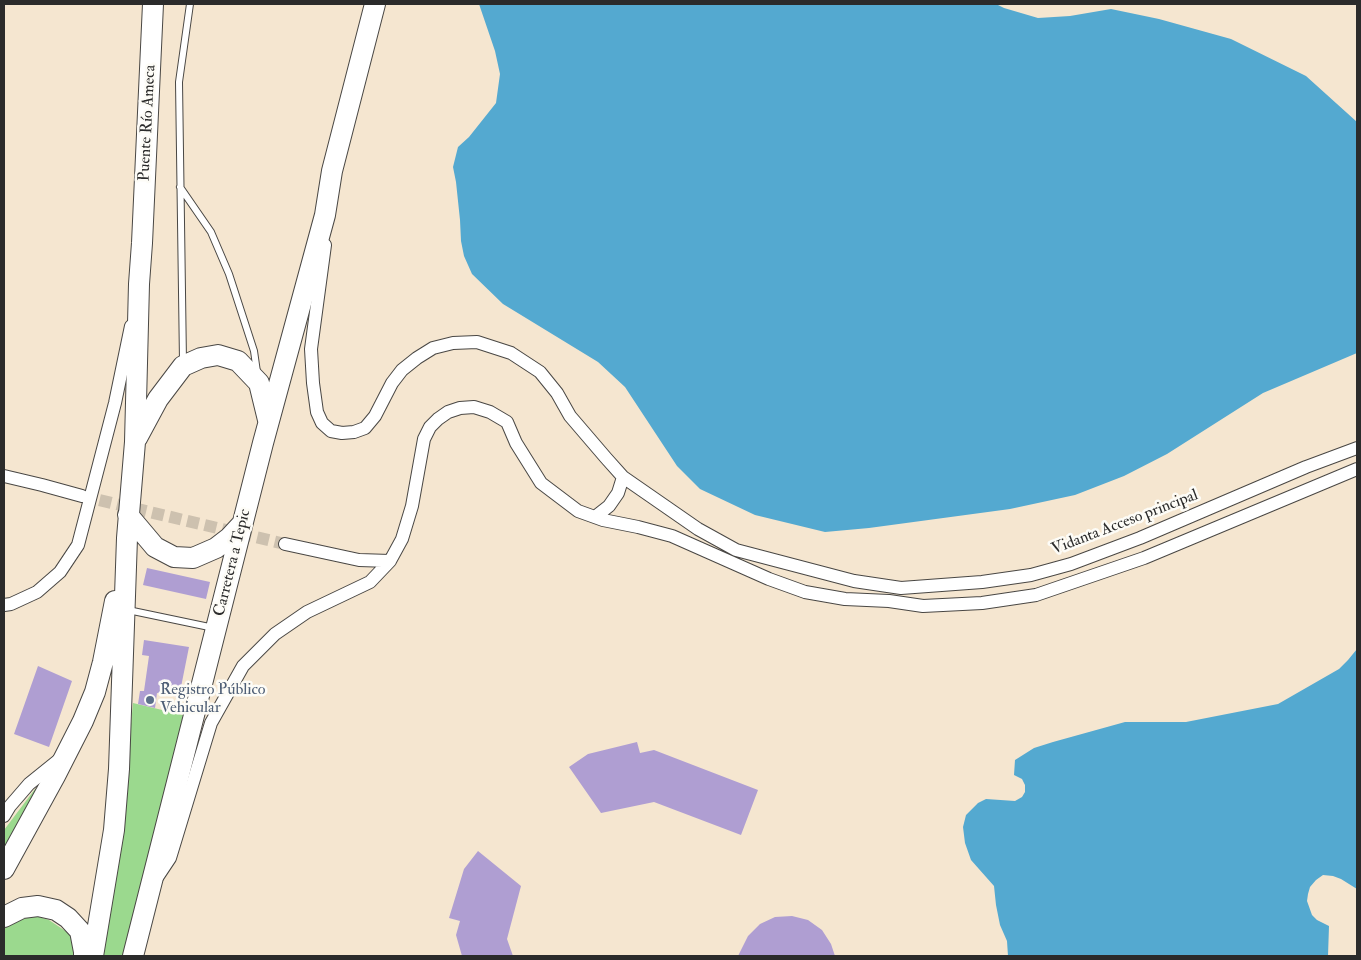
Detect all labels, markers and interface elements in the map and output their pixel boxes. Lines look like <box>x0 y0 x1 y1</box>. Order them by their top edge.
street label: Puente Río Ameca <box>135 64 161 182</box>
street label: Vidanta Acceso principal <box>1049 486 1201 560</box>
street label: Carretera a Tepic <box>210 507 256 619</box>
place label: Registro Público Vehicular <box>160 681 266 719</box>
marker: Registro Público Vehicular <box>144 694 156 706</box>

